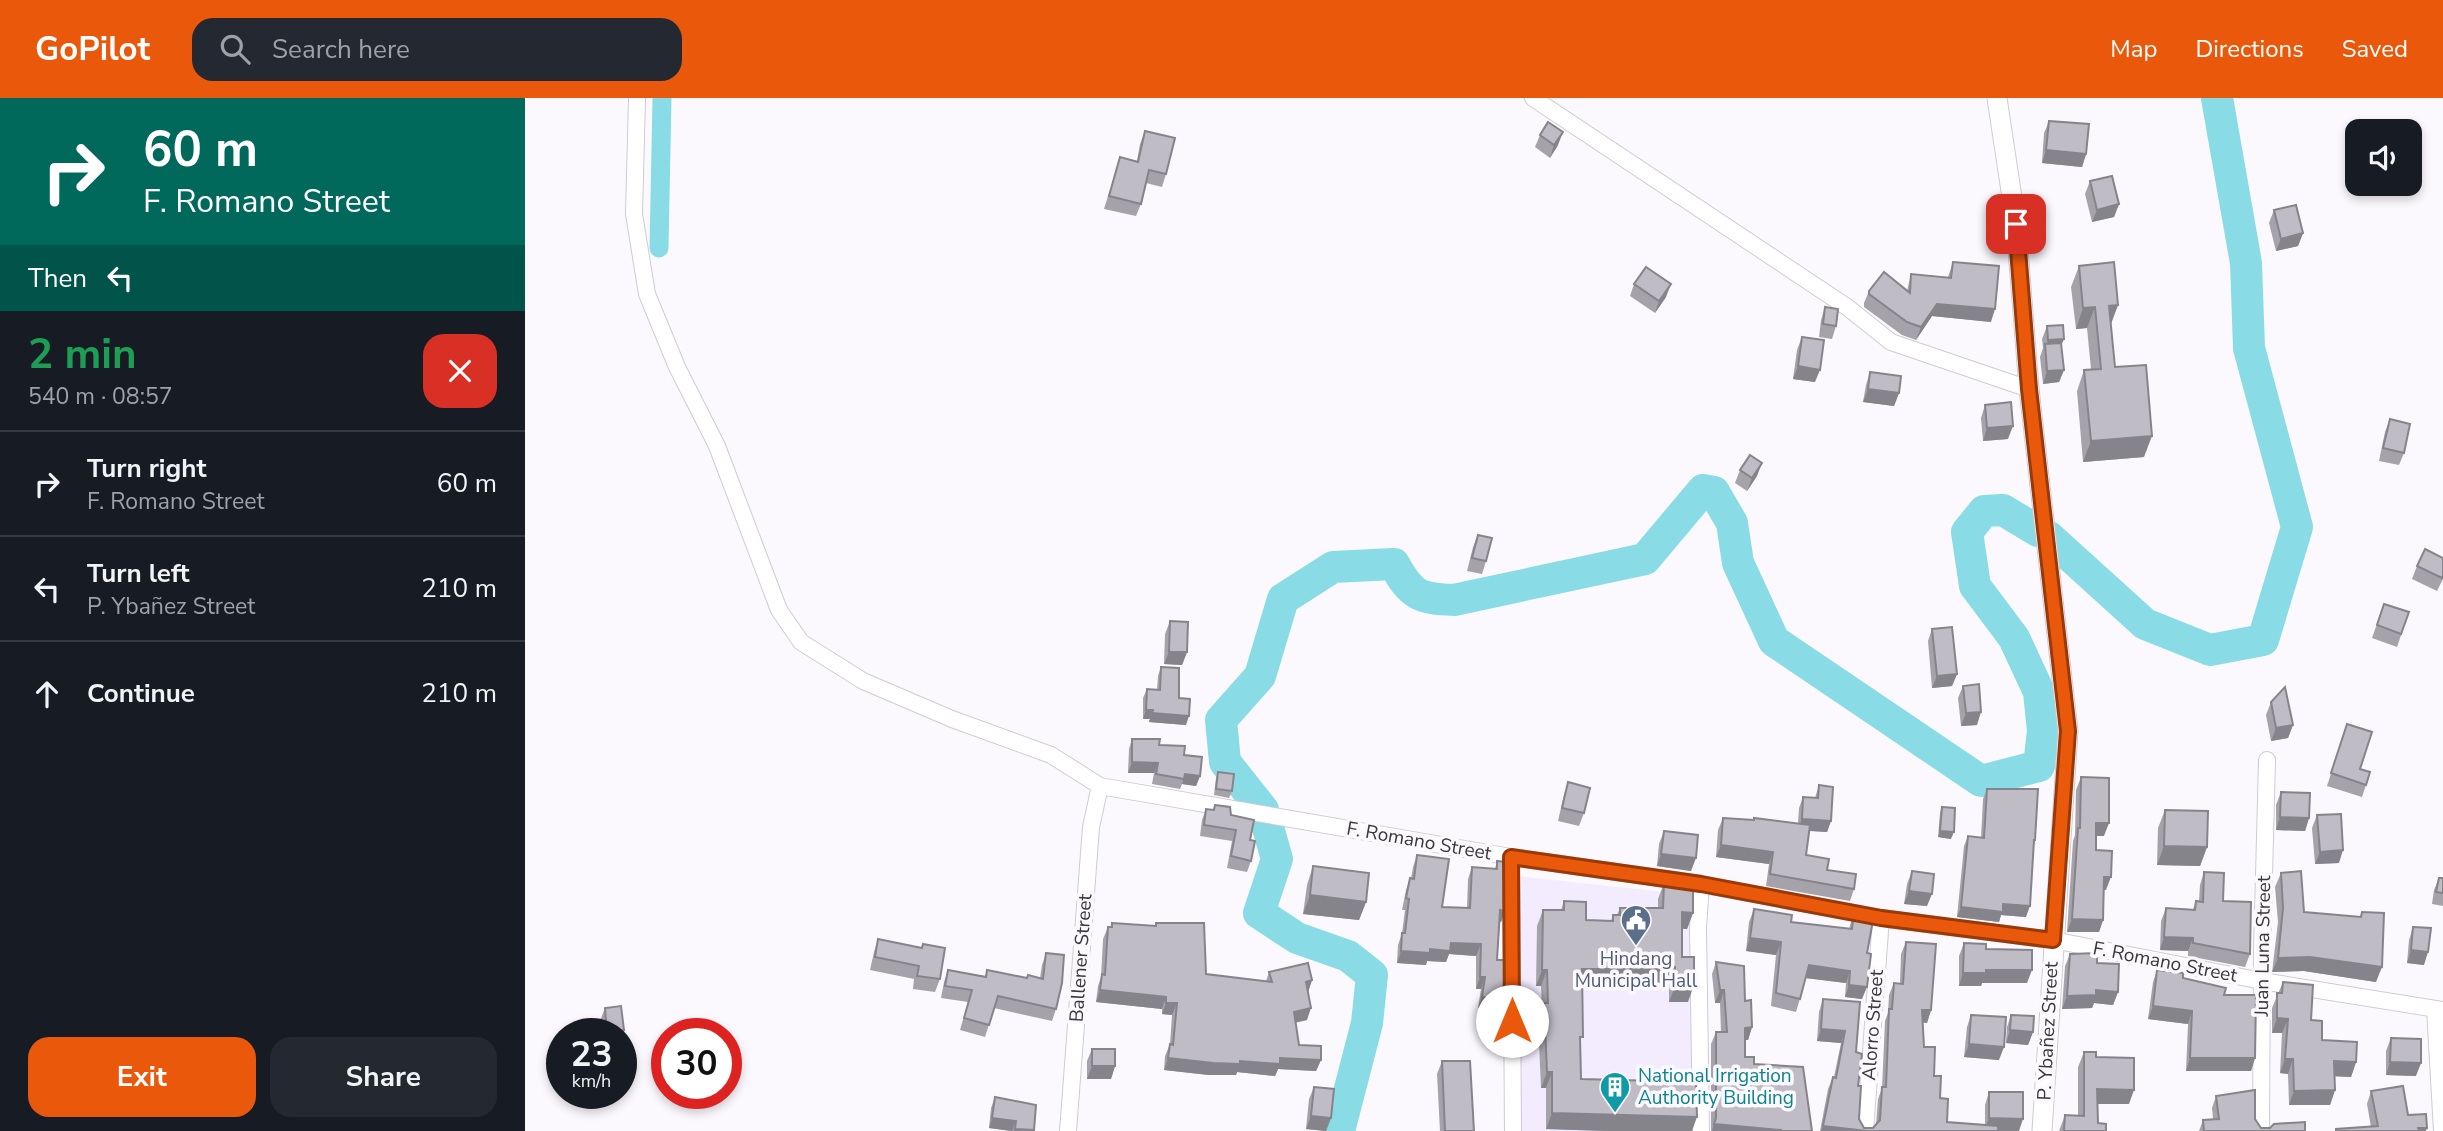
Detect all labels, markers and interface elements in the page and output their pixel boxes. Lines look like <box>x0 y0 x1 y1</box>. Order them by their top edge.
search box <box>192 18 682 81</box>
text: GoPilot <box>35 27 150 72</box>
icon: search <box>216 30 254 68</box>
text: Search here <box>272 32 410 67</box>
text: Map <box>2110 33 2157 65</box>
text: Directions <box>2195 33 2304 65</box>
text: Saved <box>2342 33 2408 65</box>
text: 60 m <box>143 116 258 183</box>
map controls <box>2345 119 2422 196</box>
button: sound <box>2345 119 2422 196</box>
icon: right <box>28 126 119 217</box>
text: F. Romano Street <box>143 180 390 223</box>
pin <box>1986 194 2046 254</box>
icon: arrive <box>1997 205 2035 243</box>
icon: left <box>101 259 139 297</box>
text: Then <box>28 261 87 296</box>
text: 2 min <box>28 326 137 383</box>
button: close <box>423 334 497 408</box>
text: 540 m · 08:57 <box>28 381 173 412</box>
text: Turn right <box>87 451 206 486</box>
icon: right <box>28 465 66 503</box>
text: 60 m <box>437 466 497 501</box>
text: F. Romano Street <box>87 486 264 517</box>
text: Turn left <box>87 556 190 591</box>
icon: left <box>28 570 66 608</box>
text: 210 m <box>421 571 497 606</box>
text: P. Ybañez Street <box>87 591 255 622</box>
icon: ahead <box>28 675 66 713</box>
text: Continue <box>87 676 195 711</box>
text: 210 m <box>421 676 497 711</box>
street label: F. Romano Street <box>1345 815 1494 867</box>
street label: Juan Luna Street <box>2249 875 2277 1018</box>
street label: Ballener Street <box>1064 893 1098 1023</box>
public building icon: Hindang Municipal Hall <box>1619 903 1653 947</box>
street label: F. Romano Street <box>2091 935 2240 989</box>
place label: Hindang Municipal Hall <box>1575 946 1698 994</box>
street label: P. Ybañez Street <box>2031 961 2065 1101</box>
street label: Alorro Street <box>1856 969 1890 1081</box>
position arrow <box>1475 984 1549 1058</box>
speed limit sign: 30 <box>651 1018 742 1109</box>
text: 23 <box>570 1031 613 1078</box>
button: Exit <box>28 1037 256 1117</box>
button: Share <box>270 1037 497 1117</box>
place label: National Irrigation Authority Building <box>1638 1063 1794 1111</box>
text: km/h <box>572 1069 611 1093</box>
building icon: National Irrigation Authority Building <box>1598 1070 1632 1114</box>

